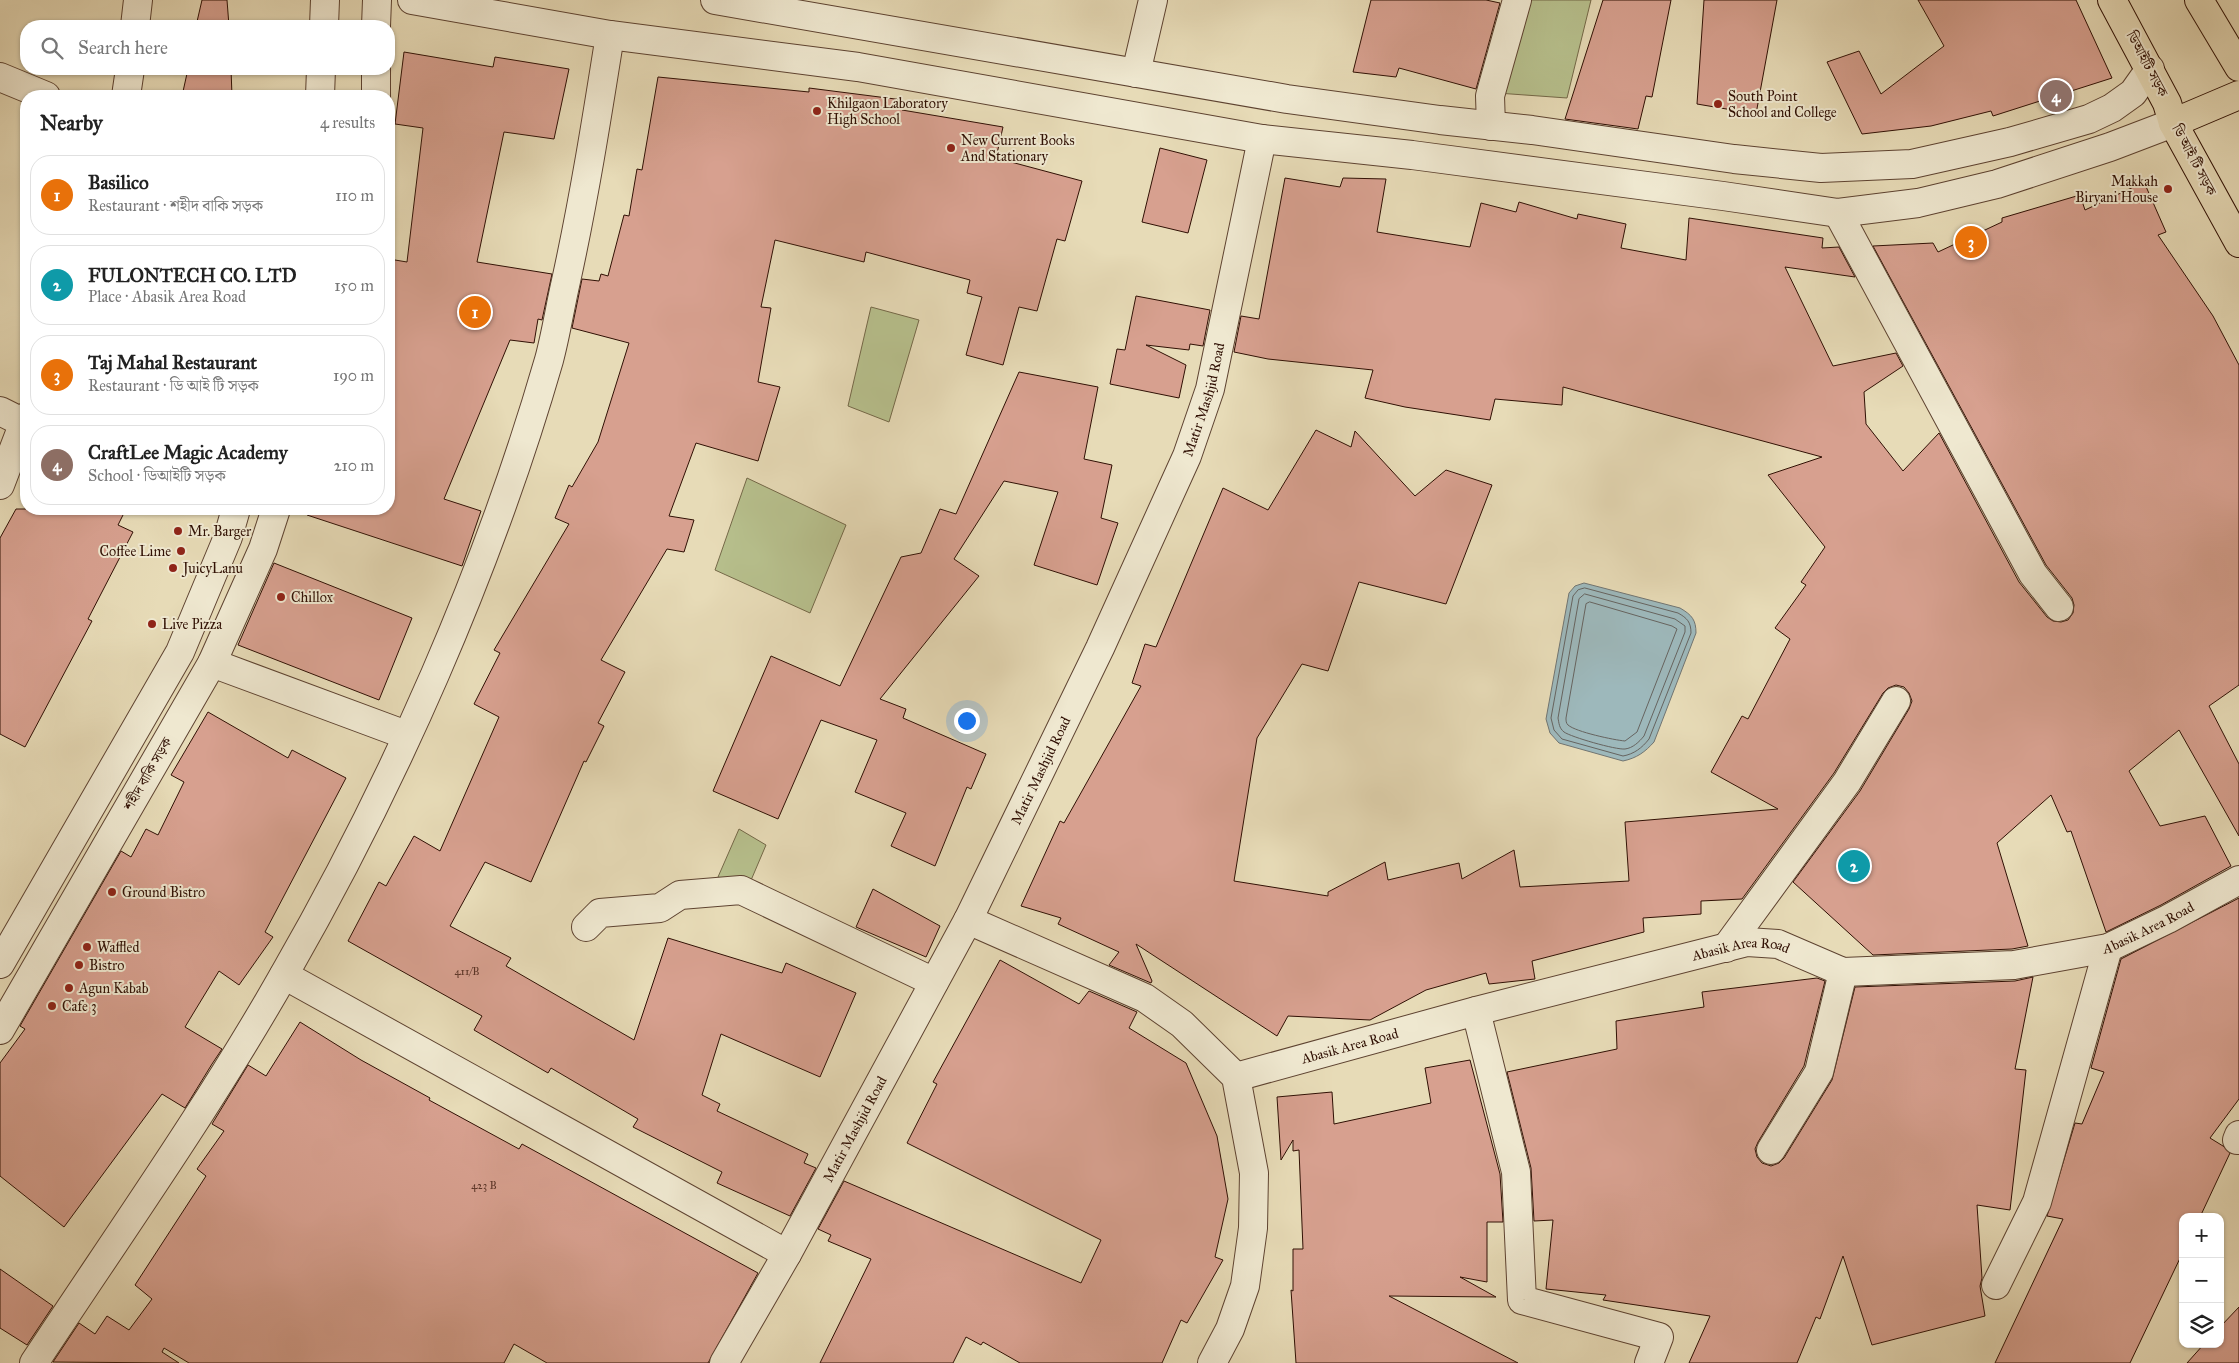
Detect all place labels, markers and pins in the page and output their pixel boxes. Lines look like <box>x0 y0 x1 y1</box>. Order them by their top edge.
pin: 4 <box>2040 77 2072 115</box>
place label: South Point School and College <box>1728 88 1837 121</box>
place label: Khilgaon Laboratory High School <box>827 95 948 128</box>
marker: South Point School and College <box>1712 98 1724 110</box>
marker: Khilgaon Laboratory High School <box>811 105 823 117</box>
place label: New Current Books And Stationary <box>960 132 1075 165</box>
marker: New Current Books And Stationary <box>945 142 957 154</box>
place label: Makkah Biryani House <box>2075 173 2158 206</box>
marker: Makkah Biryani House <box>2162 183 2174 195</box>
pin: 3 <box>1955 223 1987 261</box>
pin: 1 <box>459 293 491 331</box>
place label: Mr. Barger <box>188 523 252 540</box>
marker: Mr. Barger <box>172 525 184 537</box>
place label: Coffee Lime <box>100 543 171 560</box>
marker: Coffee Lime <box>175 545 187 557</box>
place label: JuicyLanu <box>181 560 244 578</box>
marker: JuicyLanu <box>167 562 179 574</box>
place label: Chillox <box>291 589 334 606</box>
marker: Chillox <box>275 591 287 603</box>
place label: Live Pizza <box>162 616 222 633</box>
marker: Live Pizza <box>146 618 158 630</box>
pin: 2 <box>1838 847 1870 885</box>
place label: Ground Bistro <box>122 884 205 901</box>
marker: Ground Bistro <box>106 886 118 898</box>
place label: Waffled <box>97 939 139 956</box>
marker: Waffled <box>81 941 93 953</box>
place label: Bistro <box>89 957 124 974</box>
marker: Bistro <box>73 959 85 971</box>
place label: Agun Kabab <box>78 980 149 997</box>
marker: Agun Kabab <box>63 982 75 994</box>
place label: Cafe 3 <box>62 998 97 1015</box>
marker: Cafe 3 <box>46 1000 58 1012</box>

